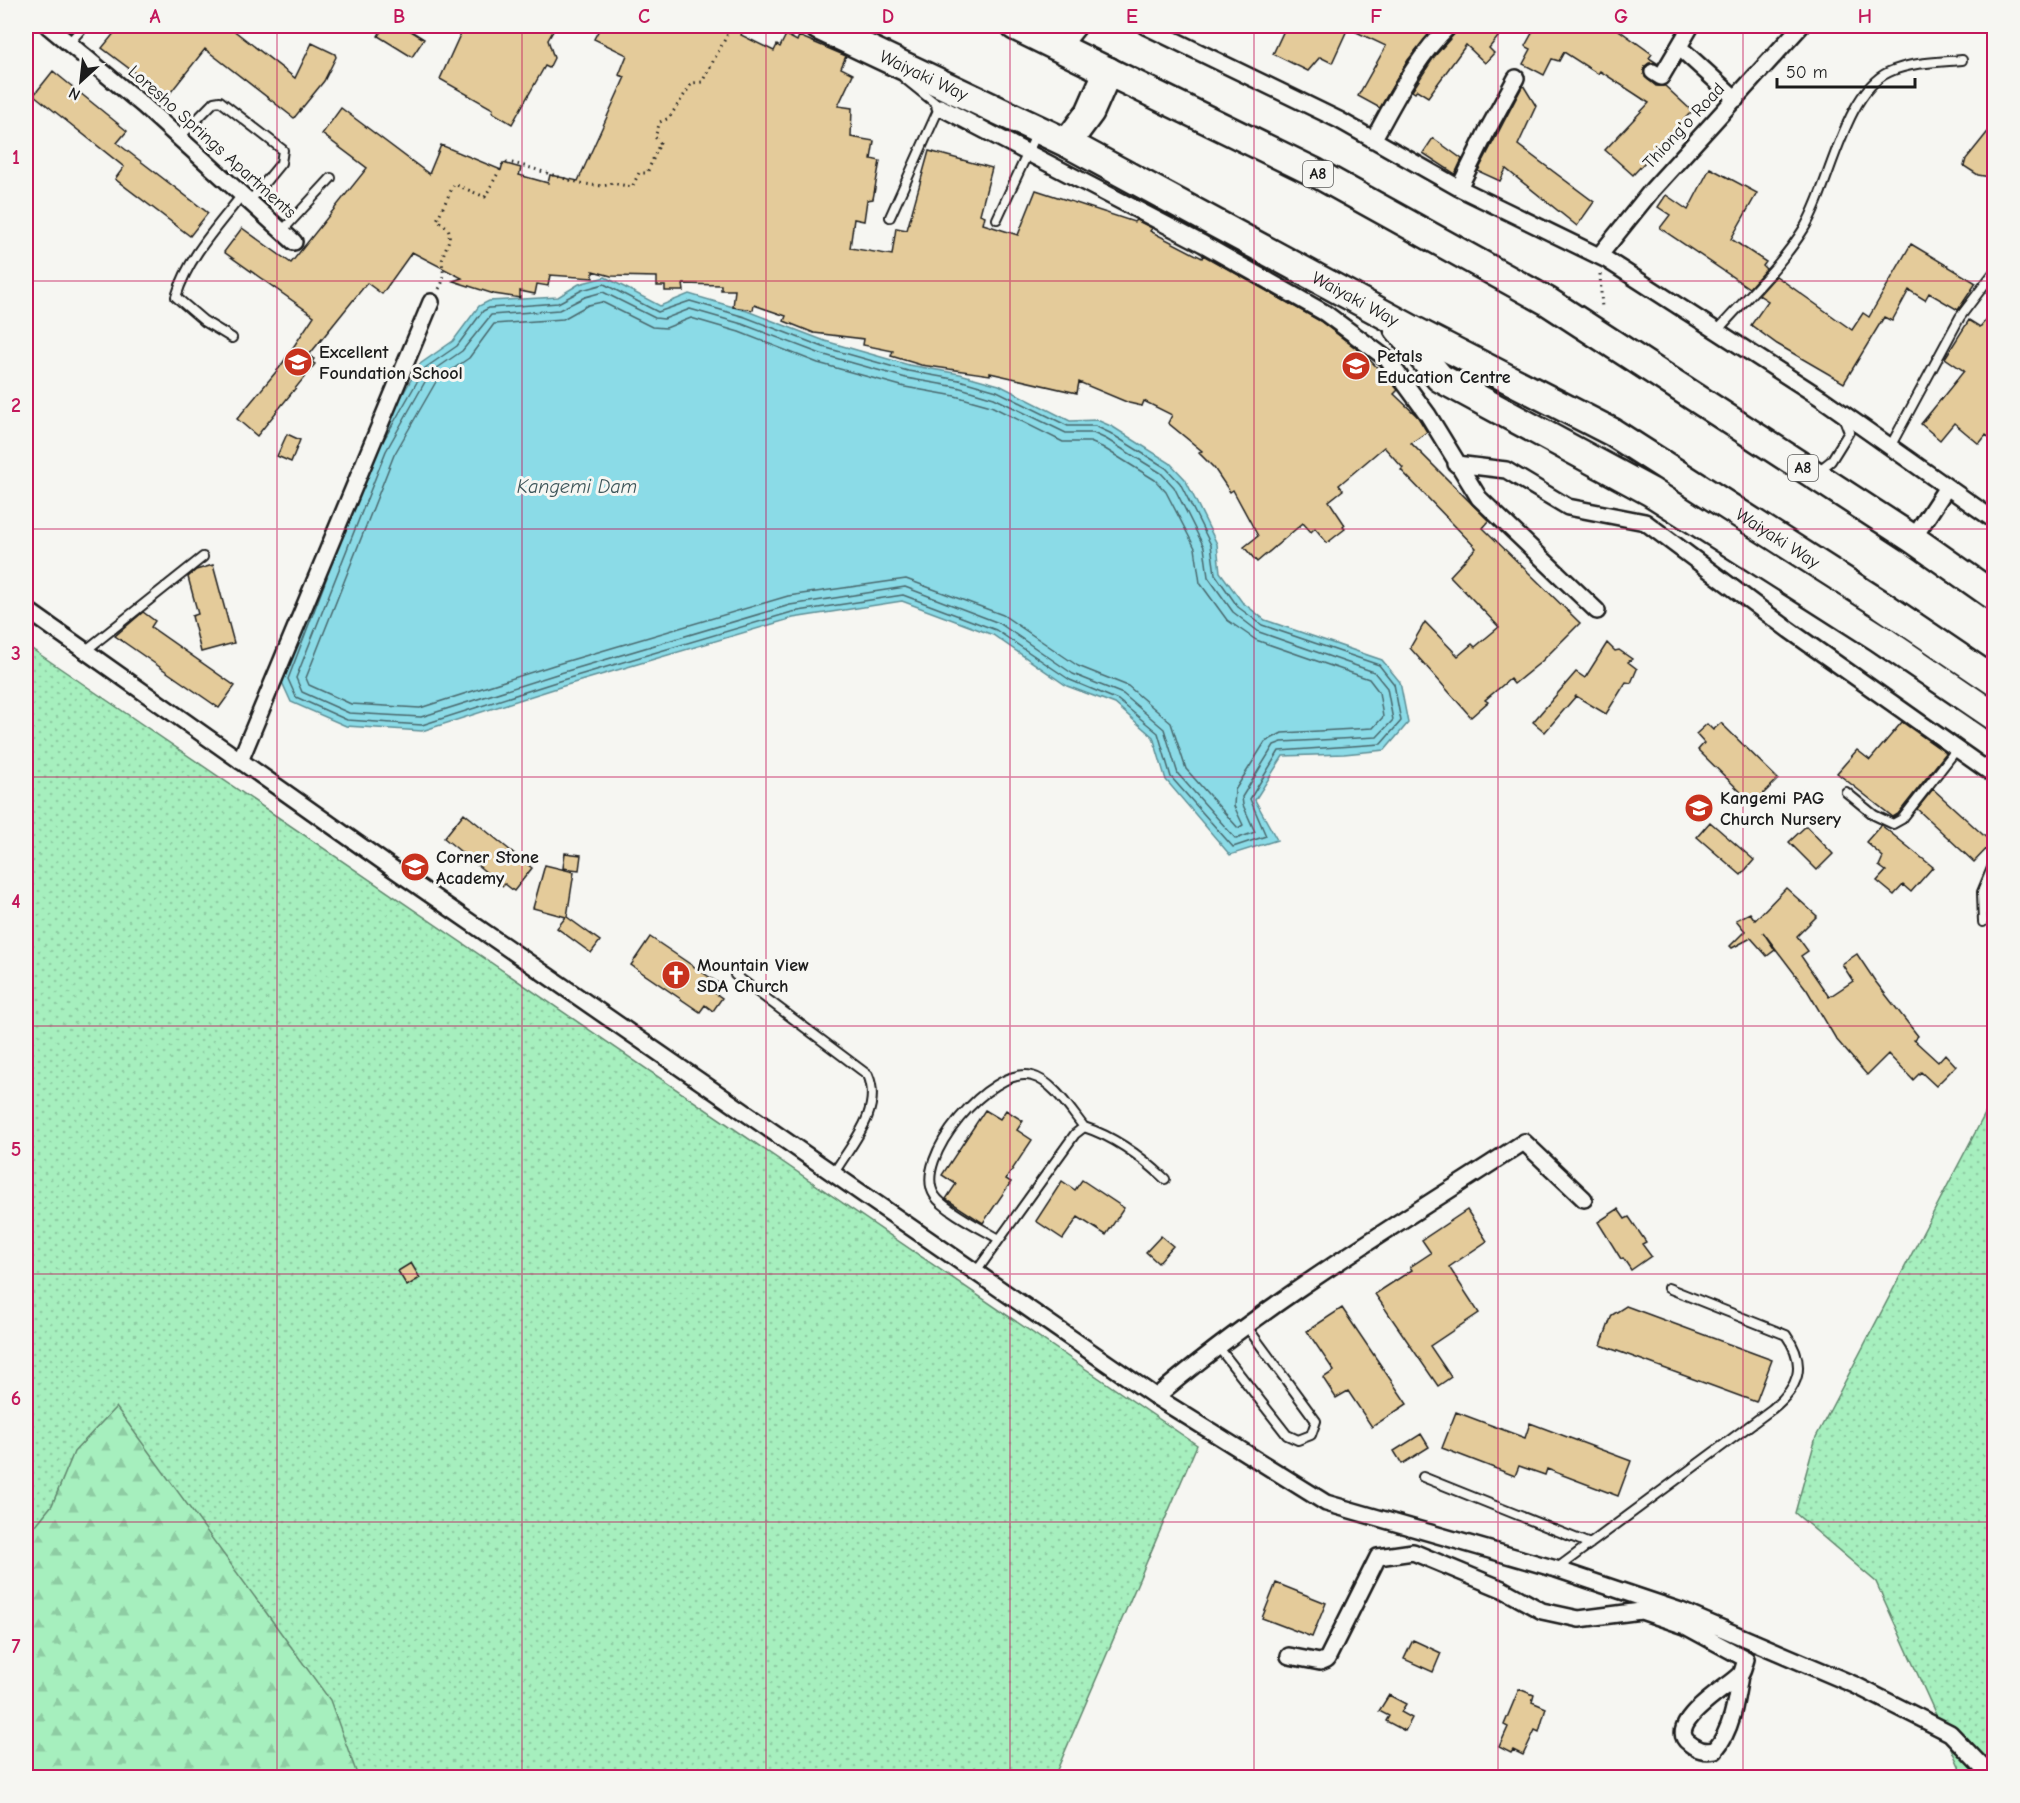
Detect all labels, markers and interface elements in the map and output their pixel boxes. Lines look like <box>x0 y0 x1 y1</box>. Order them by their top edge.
text: A <box>149 5 161 28</box>
text: B <box>393 5 405 28</box>
text: C <box>638 5 650 28</box>
text: D <box>882 5 894 28</box>
text: E <box>1126 5 1138 28</box>
text: F <box>1370 5 1382 28</box>
text: G <box>1614 5 1628 28</box>
text: H <box>1858 5 1872 28</box>
street label: Waiyaki Way <box>876 46 972 106</box>
north arrow <box>51 51 111 111</box>
scale bar <box>1777 51 1915 89</box>
street label: Loresho Springs Apartments <box>124 61 300 223</box>
text: 50 m <box>1786 62 1828 83</box>
street label: Thiong'o Road <box>1639 79 1729 173</box>
text: N <box>66 83 83 104</box>
text: 1 <box>12 146 20 169</box>
road number: A8 <box>1303 161 1333 187</box>
street label: Waiyaki Way <box>1308 267 1403 331</box>
place label: Excellent Foundation School <box>319 342 463 384</box>
school or university icon: Excellent Foundation School <box>282 346 314 378</box>
place label: Petals Education Centre <box>1377 346 1511 388</box>
school or university icon: Petals Education Centre <box>1340 350 1372 382</box>
text: 2 <box>11 394 21 417</box>
road number: A8 <box>1788 455 1818 481</box>
water label: Kangemi Dam <box>517 475 637 498</box>
street label: Waiyaki Way <box>1732 504 1824 573</box>
text: 3 <box>11 642 21 665</box>
place label: Kangemi PAG Church Nursery <box>1720 788 1842 830</box>
school or university icon: Kangemi PAG Church Nursery <box>1683 792 1715 824</box>
place label: Corner Stone Academy <box>436 847 539 889</box>
school or university icon: Corner Stone Academy <box>399 851 431 883</box>
text: 4 <box>11 890 21 913</box>
place label: Mountain View SDA Church <box>697 955 809 997</box>
church icon: Mountain View SDA Church <box>660 959 692 991</box>
text: 5 <box>11 1138 21 1161</box>
text: 6 <box>11 1387 21 1410</box>
text: 7 <box>12 1635 21 1658</box>

